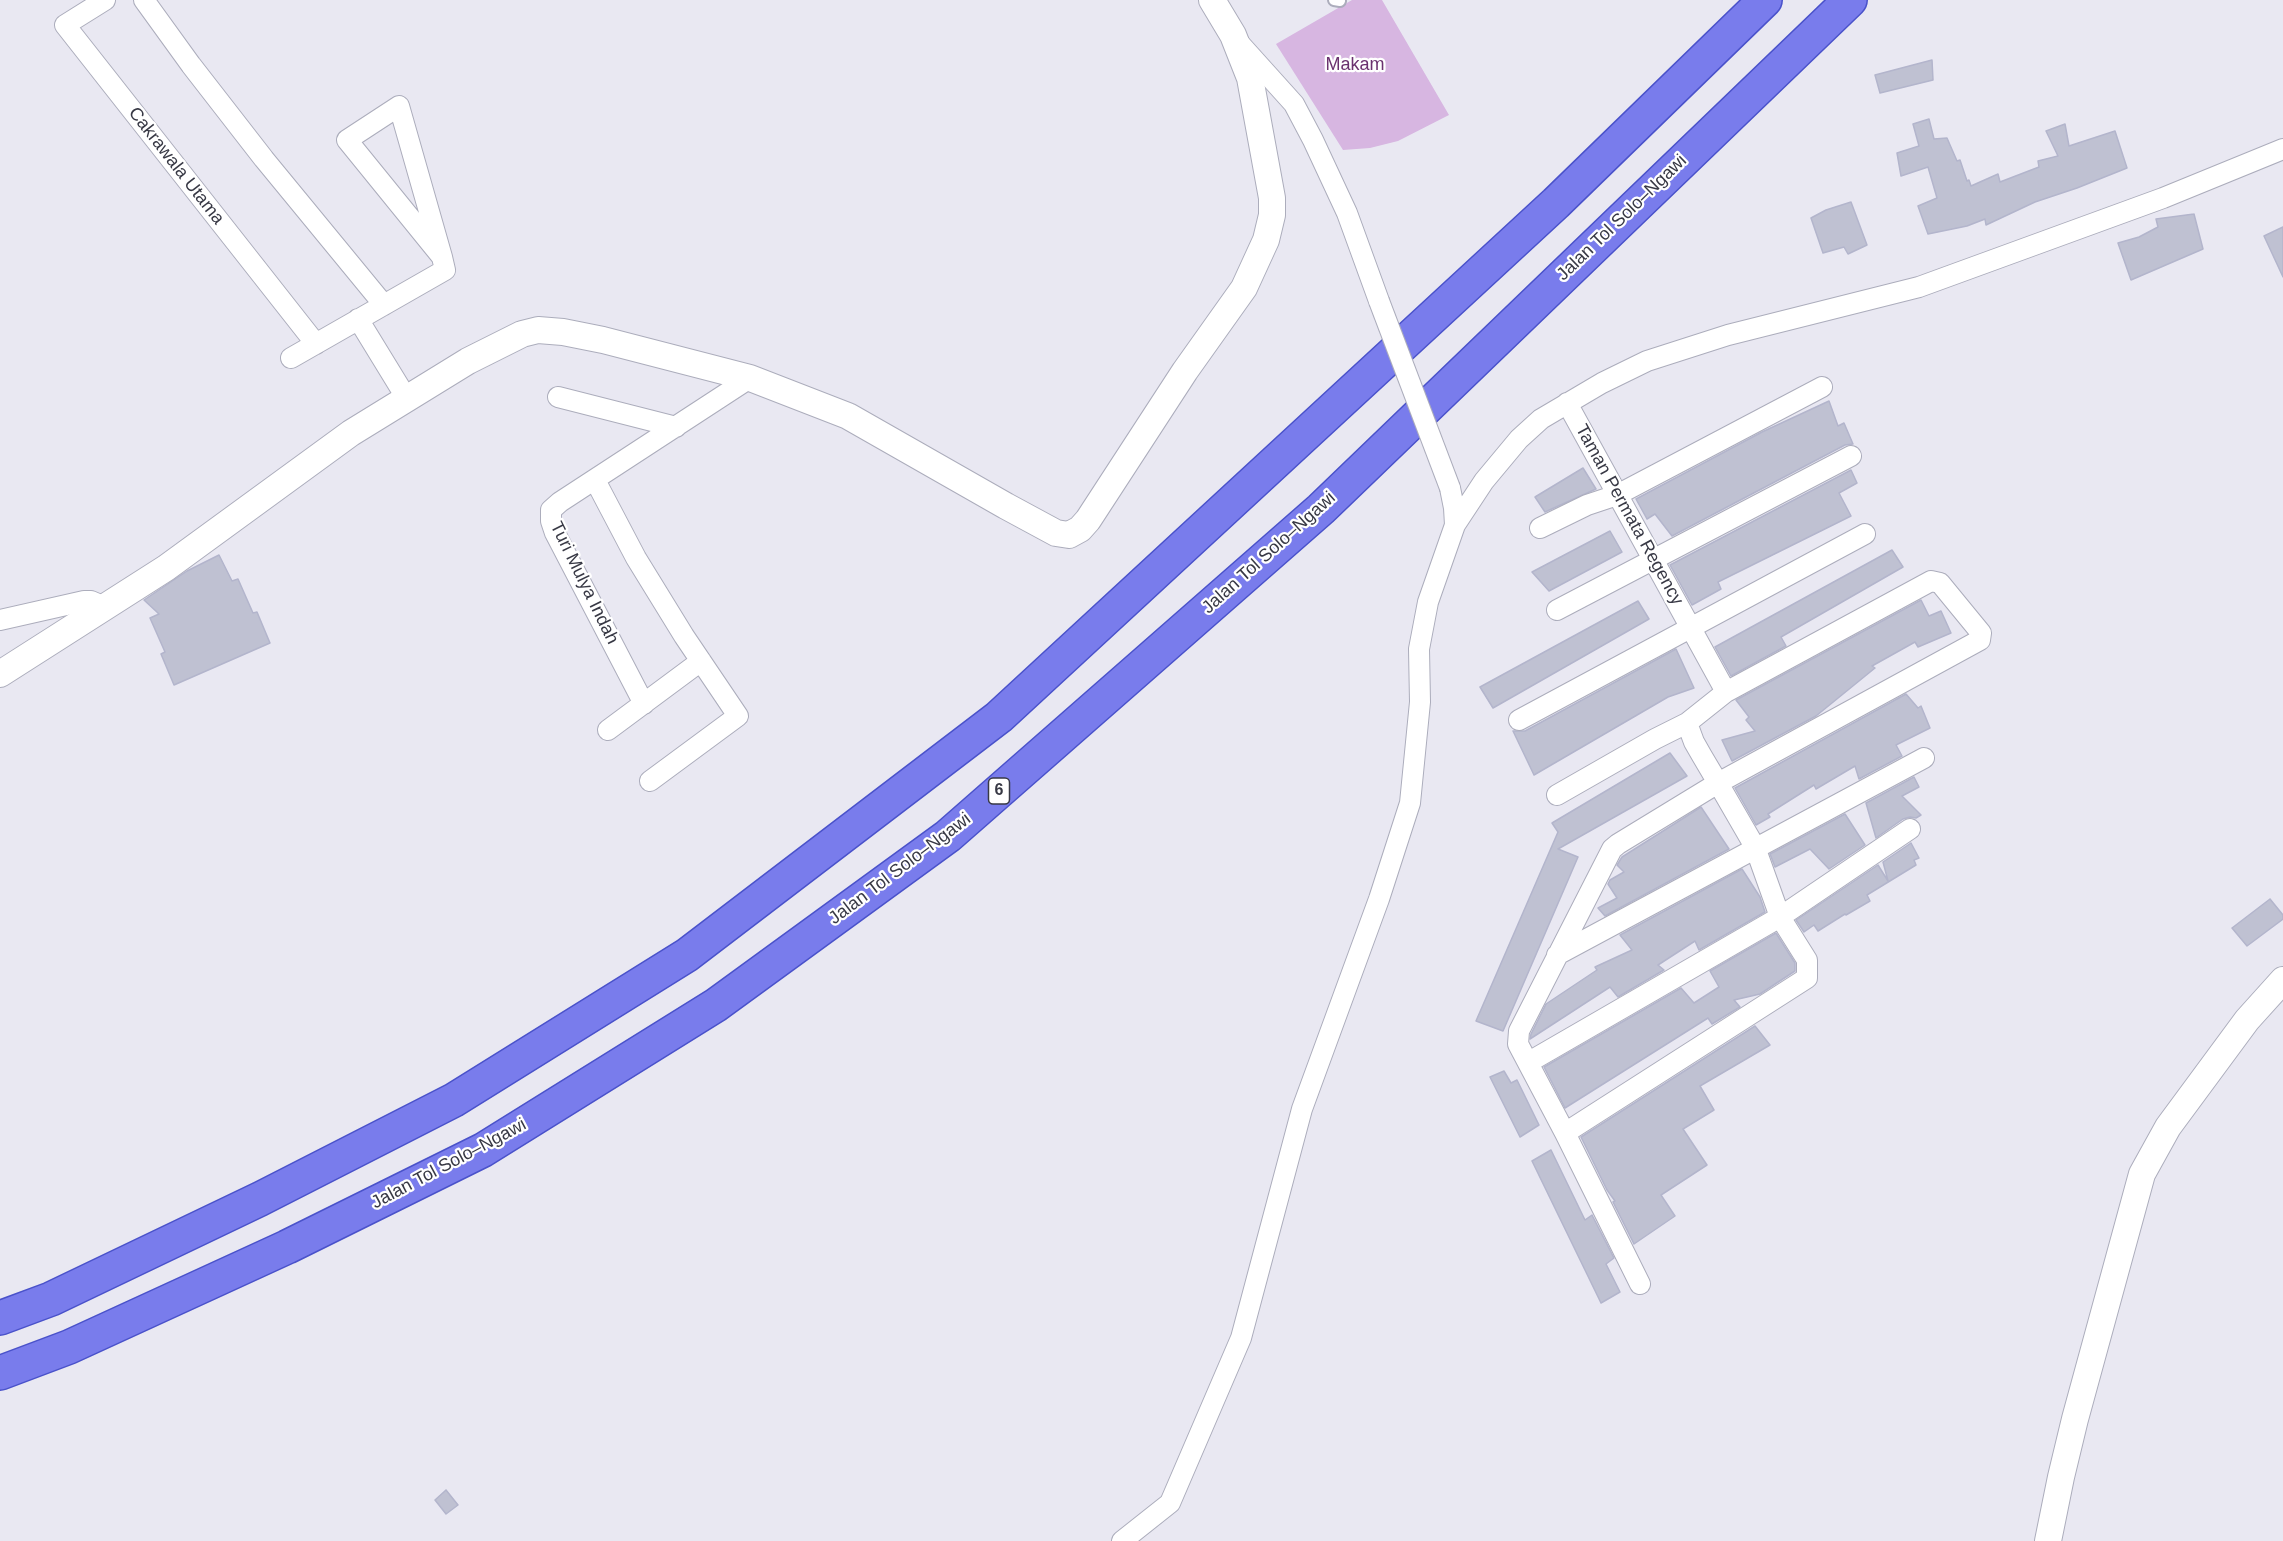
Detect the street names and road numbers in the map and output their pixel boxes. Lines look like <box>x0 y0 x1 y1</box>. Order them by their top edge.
street label: Cakrawala Utama <box>123 103 229 229</box>
street label: Jalan Tol Solo–Ngawi <box>1553 150 1691 286</box>
street label: Taman Permata Regency <box>1570 421 1688 609</box>
street label: Jalan Tol Solo–Ngawi <box>1198 487 1340 619</box>
street label: Turi Mulya Indah <box>545 518 623 648</box>
road number: 6 <box>988 778 1010 804</box>
street label: Jalan Tol Solo–Ngawi <box>825 809 975 929</box>
street label: Jalan Tol Solo–Ngawi <box>368 1114 530 1214</box>

